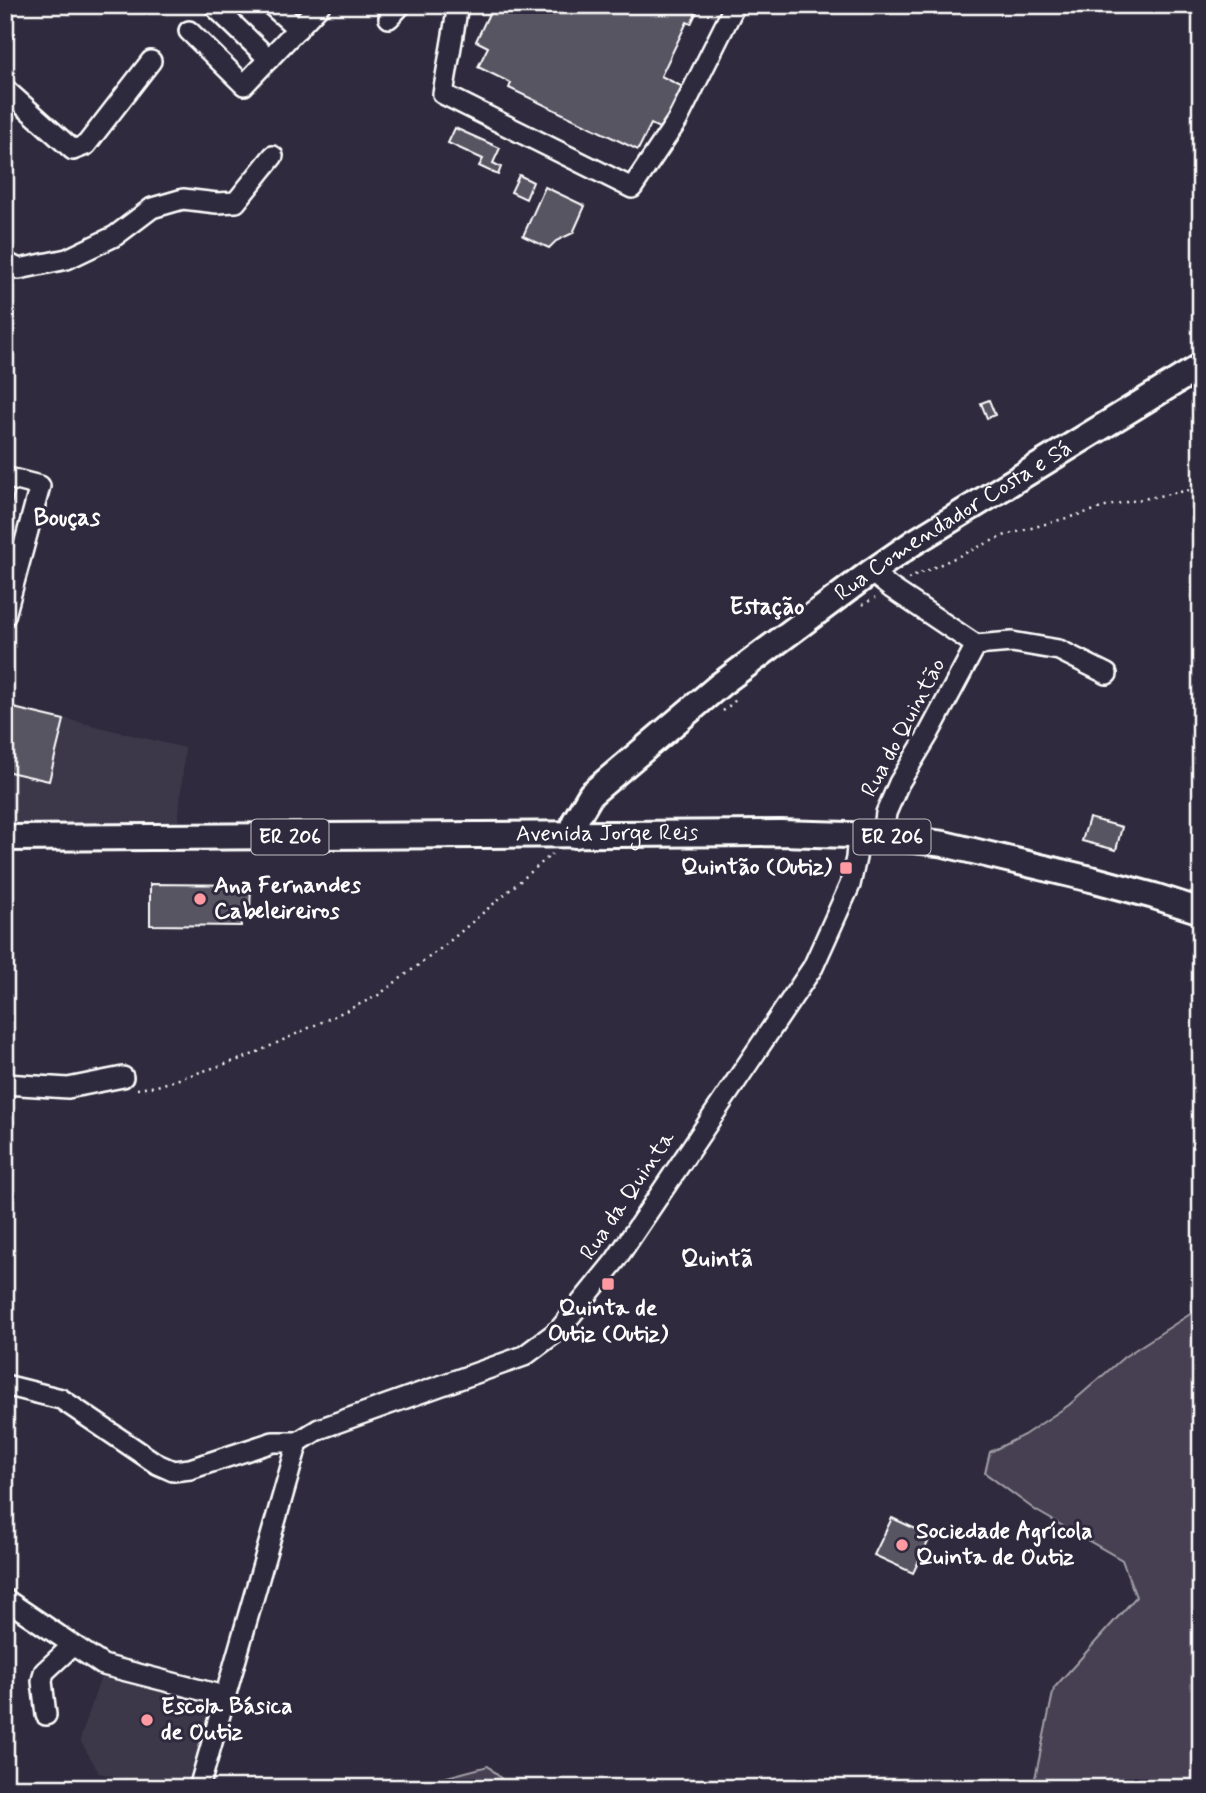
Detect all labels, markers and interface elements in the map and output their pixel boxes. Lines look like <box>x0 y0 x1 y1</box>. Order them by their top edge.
street label: Rua Comendador Costa e Sá <box>829 434 1078 609</box>
district label: Bouças <box>34 503 101 534</box>
district label: Estação <box>730 592 804 623</box>
street label: Rua do Quintão <box>855 653 953 803</box>
street label: Avenida Jorge Reis <box>516 819 698 851</box>
road number: ER 206 <box>252 820 328 854</box>
road number: ER 206 <box>854 820 931 854</box>
place label: Quintão (Outiz) <box>681 853 833 883</box>
marker: Quintão (Outiz) <box>838 860 854 876</box>
place label: Ana Fernandes Cabeleireiros <box>214 871 362 927</box>
marker: Ana Fernandes Cabeleireiros <box>192 891 208 907</box>
street label: Rua da Quinta <box>574 1125 682 1267</box>
district label: Quintã <box>681 1244 753 1275</box>
marker: Quinta de Outiz (Outiz) <box>600 1276 616 1292</box>
place label: Quinta de Outiz (Outiz) <box>548 1294 669 1350</box>
place label: Sociedade Agrícola Quinta de Outiz <box>916 1517 1092 1573</box>
marker: Sociedade Agrícola Quinta de Outiz <box>894 1537 910 1553</box>
place label: Escola Básica de Outiz <box>161 1692 292 1748</box>
marker: Escola Básica de Outiz <box>139 1712 155 1728</box>

